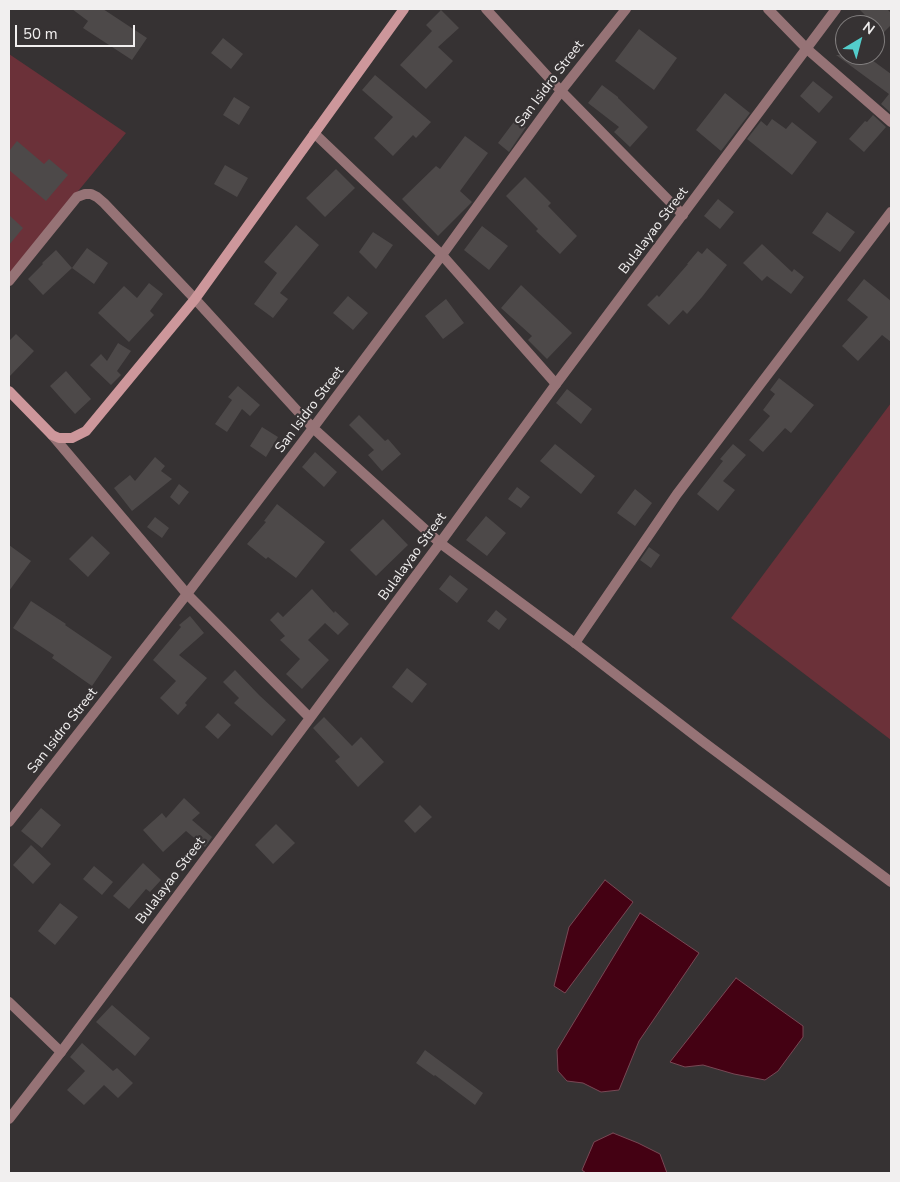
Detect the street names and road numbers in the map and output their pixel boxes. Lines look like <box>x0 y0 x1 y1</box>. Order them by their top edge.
street label: San Isidro Street <box>512 37 588 131</box>
street label: Bulalayao Street <box>616 184 692 278</box>
street label: San Isidro Street <box>272 363 348 457</box>
street label: Bulalayao Street <box>376 510 450 604</box>
street label: San Isidro Street <box>24 685 102 777</box>
street label: Bulalayao Street <box>133 834 209 928</box>

